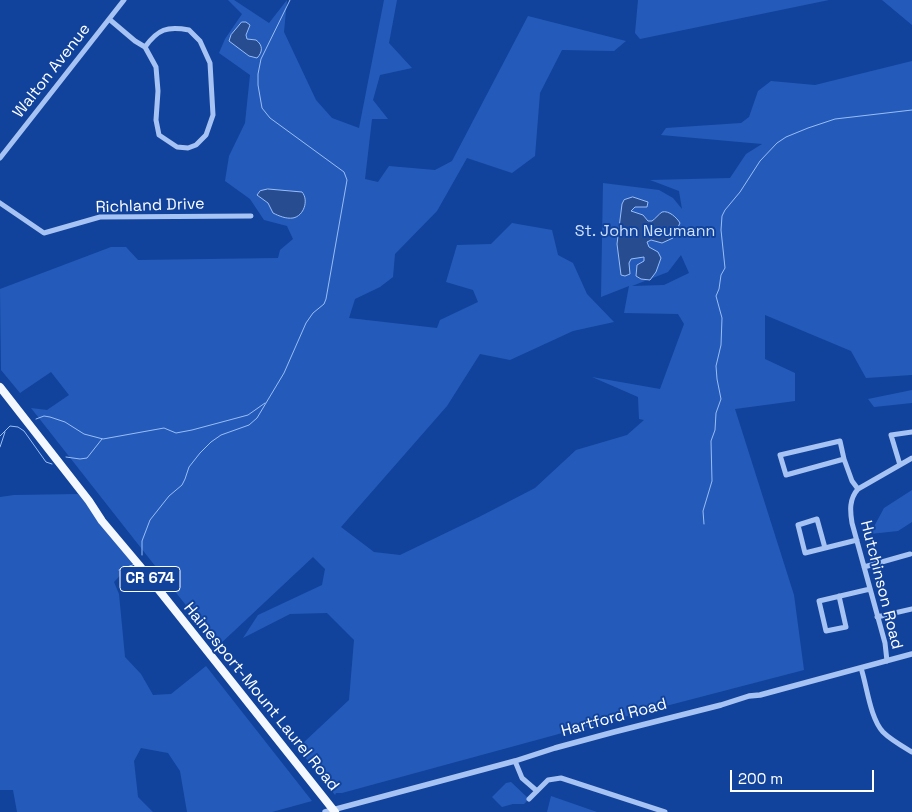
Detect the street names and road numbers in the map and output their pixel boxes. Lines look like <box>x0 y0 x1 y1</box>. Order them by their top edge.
street label: Walton Avenue <box>9 20 95 122</box>
street label: Richland Drive <box>95 195 205 217</box>
street label: Hutchinson Road <box>856 519 906 651</box>
road number: CR 674 <box>120 566 180 592</box>
street label: Hainesport-Mount Laurel Road <box>179 599 343 795</box>
street label: Hartford Road <box>559 695 669 741</box>

